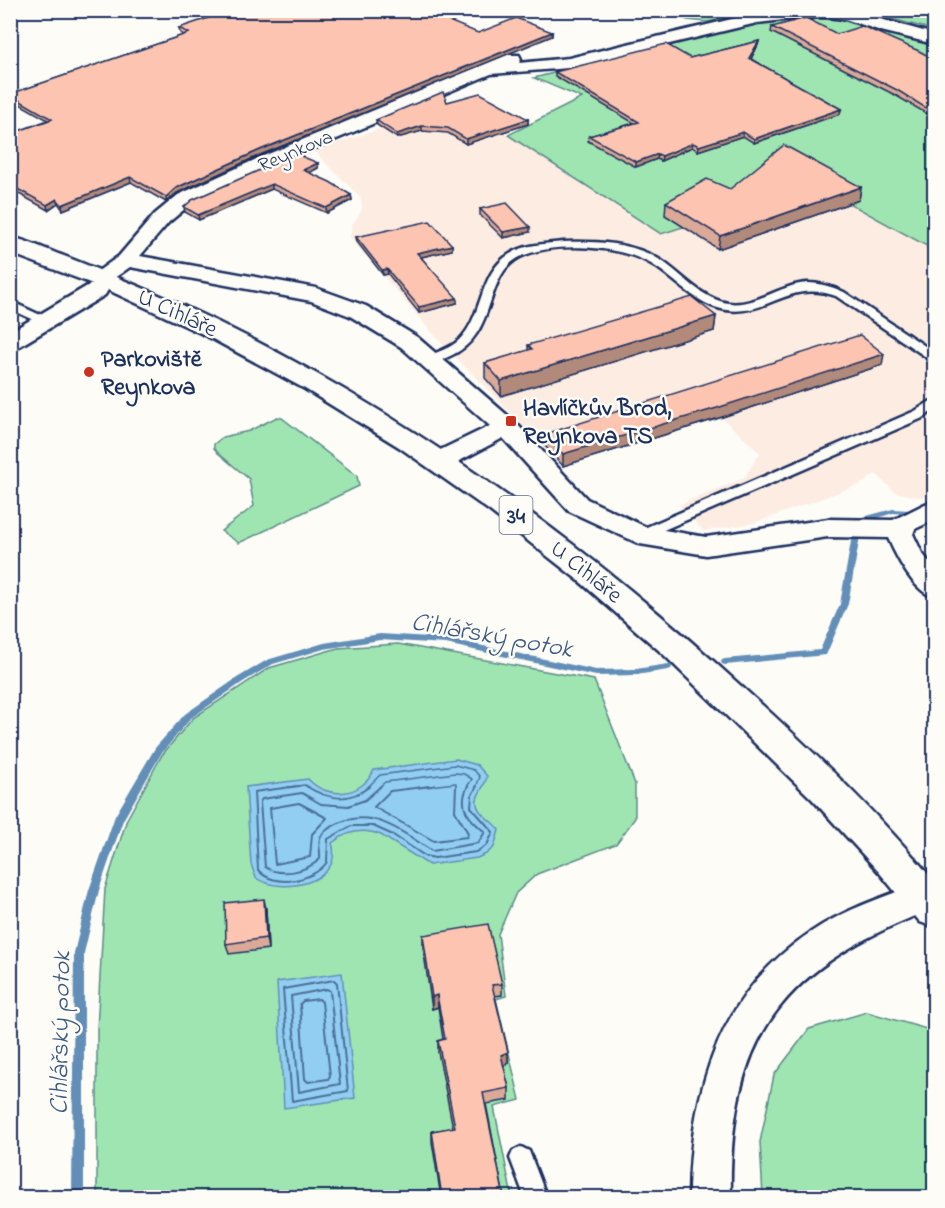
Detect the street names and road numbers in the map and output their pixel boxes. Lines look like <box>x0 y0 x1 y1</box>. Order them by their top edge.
street label: Reynkova <box>254 124 338 181</box>
street label: U Cihláře <box>131 281 223 348</box>
road number: 34 <box>500 496 532 534</box>
street label: U Cihláře <box>542 533 629 613</box>

